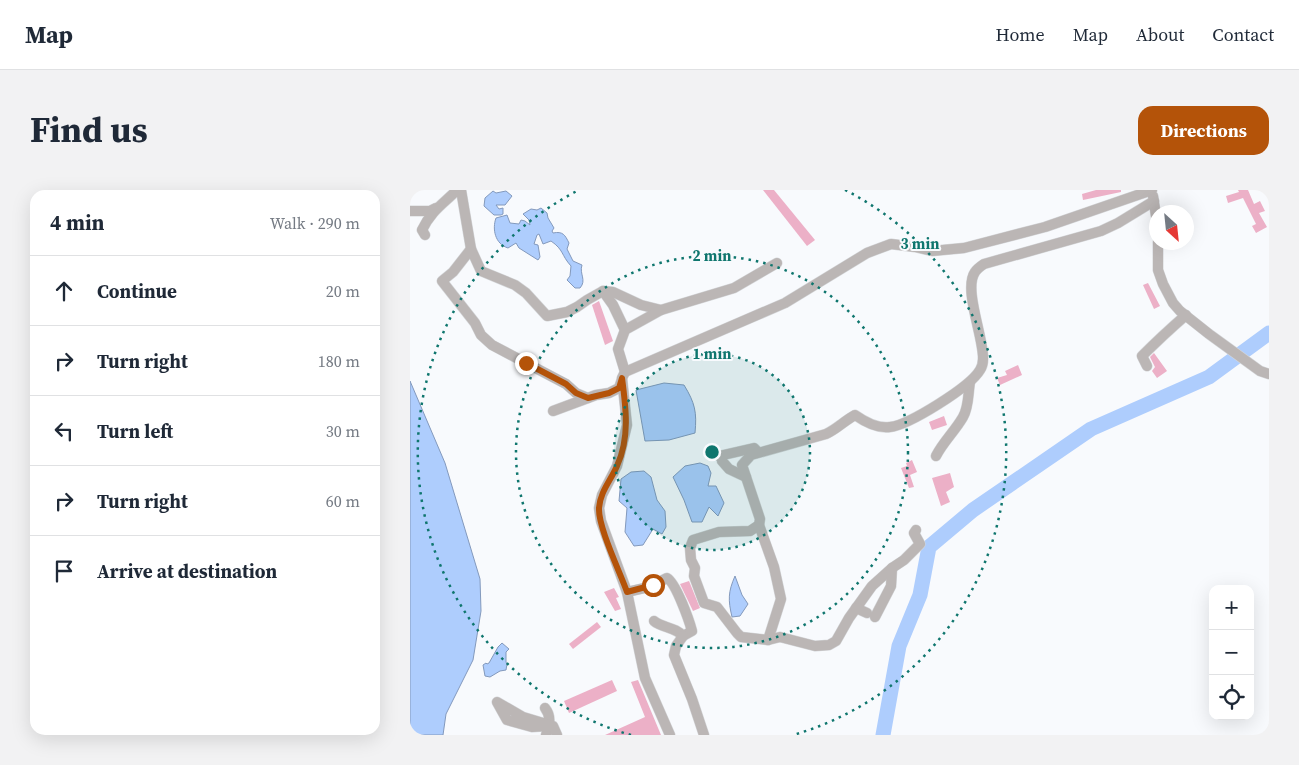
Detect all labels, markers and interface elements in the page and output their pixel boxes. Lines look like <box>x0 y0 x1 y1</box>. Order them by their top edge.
text: Map <box>25 18 73 51</box>
text: Home <box>996 22 1045 47</box>
text: Map <box>1073 22 1108 47</box>
text: About <box>1136 22 1184 47</box>
text: Contact <box>1212 22 1274 47</box>
text: Find us <box>30 106 148 154</box>
button: Directions <box>1138 106 1269 155</box>
north arrow <box>1149 205 1194 250</box>
text: 4 min <box>50 208 105 237</box>
text: Walk · 290 m <box>270 212 360 234</box>
text: 3 min <box>901 233 939 254</box>
text: 2 min <box>693 245 731 266</box>
icon: ahead <box>50 277 78 305</box>
text: Continue <box>97 278 177 304</box>
text: 20 m <box>326 280 360 302</box>
text: 1 min <box>693 343 731 364</box>
icon: right <box>50 347 78 375</box>
text: Turn right <box>97 348 188 374</box>
text: 180 m <box>318 350 360 372</box>
route end <box>515 352 538 375</box>
icon: left <box>50 417 78 445</box>
text: Turn left <box>97 418 173 444</box>
text: 30 m <box>326 420 360 442</box>
centre of rings <box>703 443 721 461</box>
icon: right <box>50 487 78 515</box>
text: Turn right <box>97 488 188 514</box>
text: 60 m <box>326 490 360 512</box>
icon: arrive <box>50 557 78 585</box>
text: Arrive at destination <box>97 558 277 584</box>
route start <box>642 574 665 597</box>
map controls <box>1209 585 1254 720</box>
button: + <box>1209 585 1254 630</box>
button: − <box>1209 630 1254 675</box>
button: locate <box>1209 675 1254 720</box>

